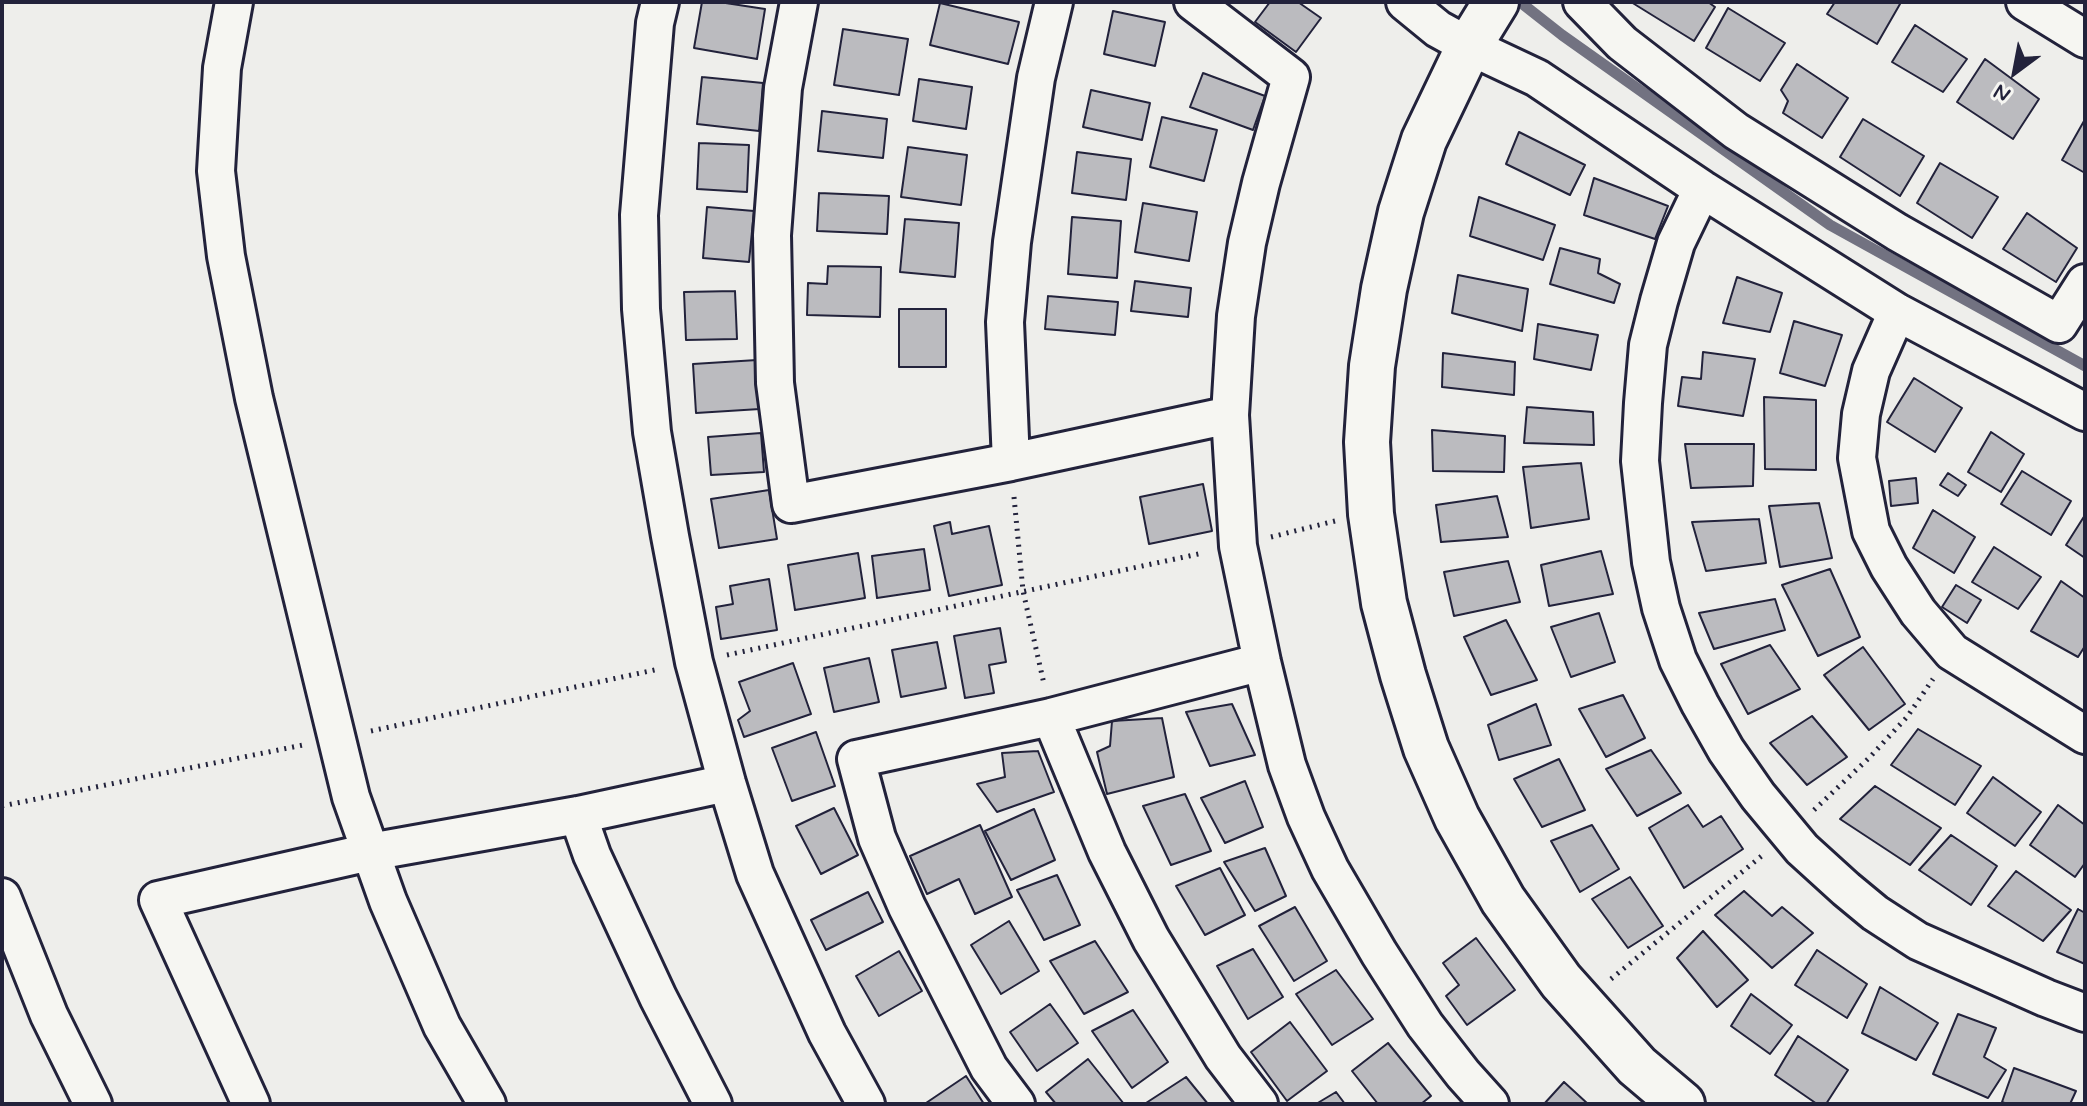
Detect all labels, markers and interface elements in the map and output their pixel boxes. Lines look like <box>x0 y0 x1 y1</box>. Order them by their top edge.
north arrow <box>1975 32 2055 112</box>
text: N <box>1989 77 2016 108</box>

